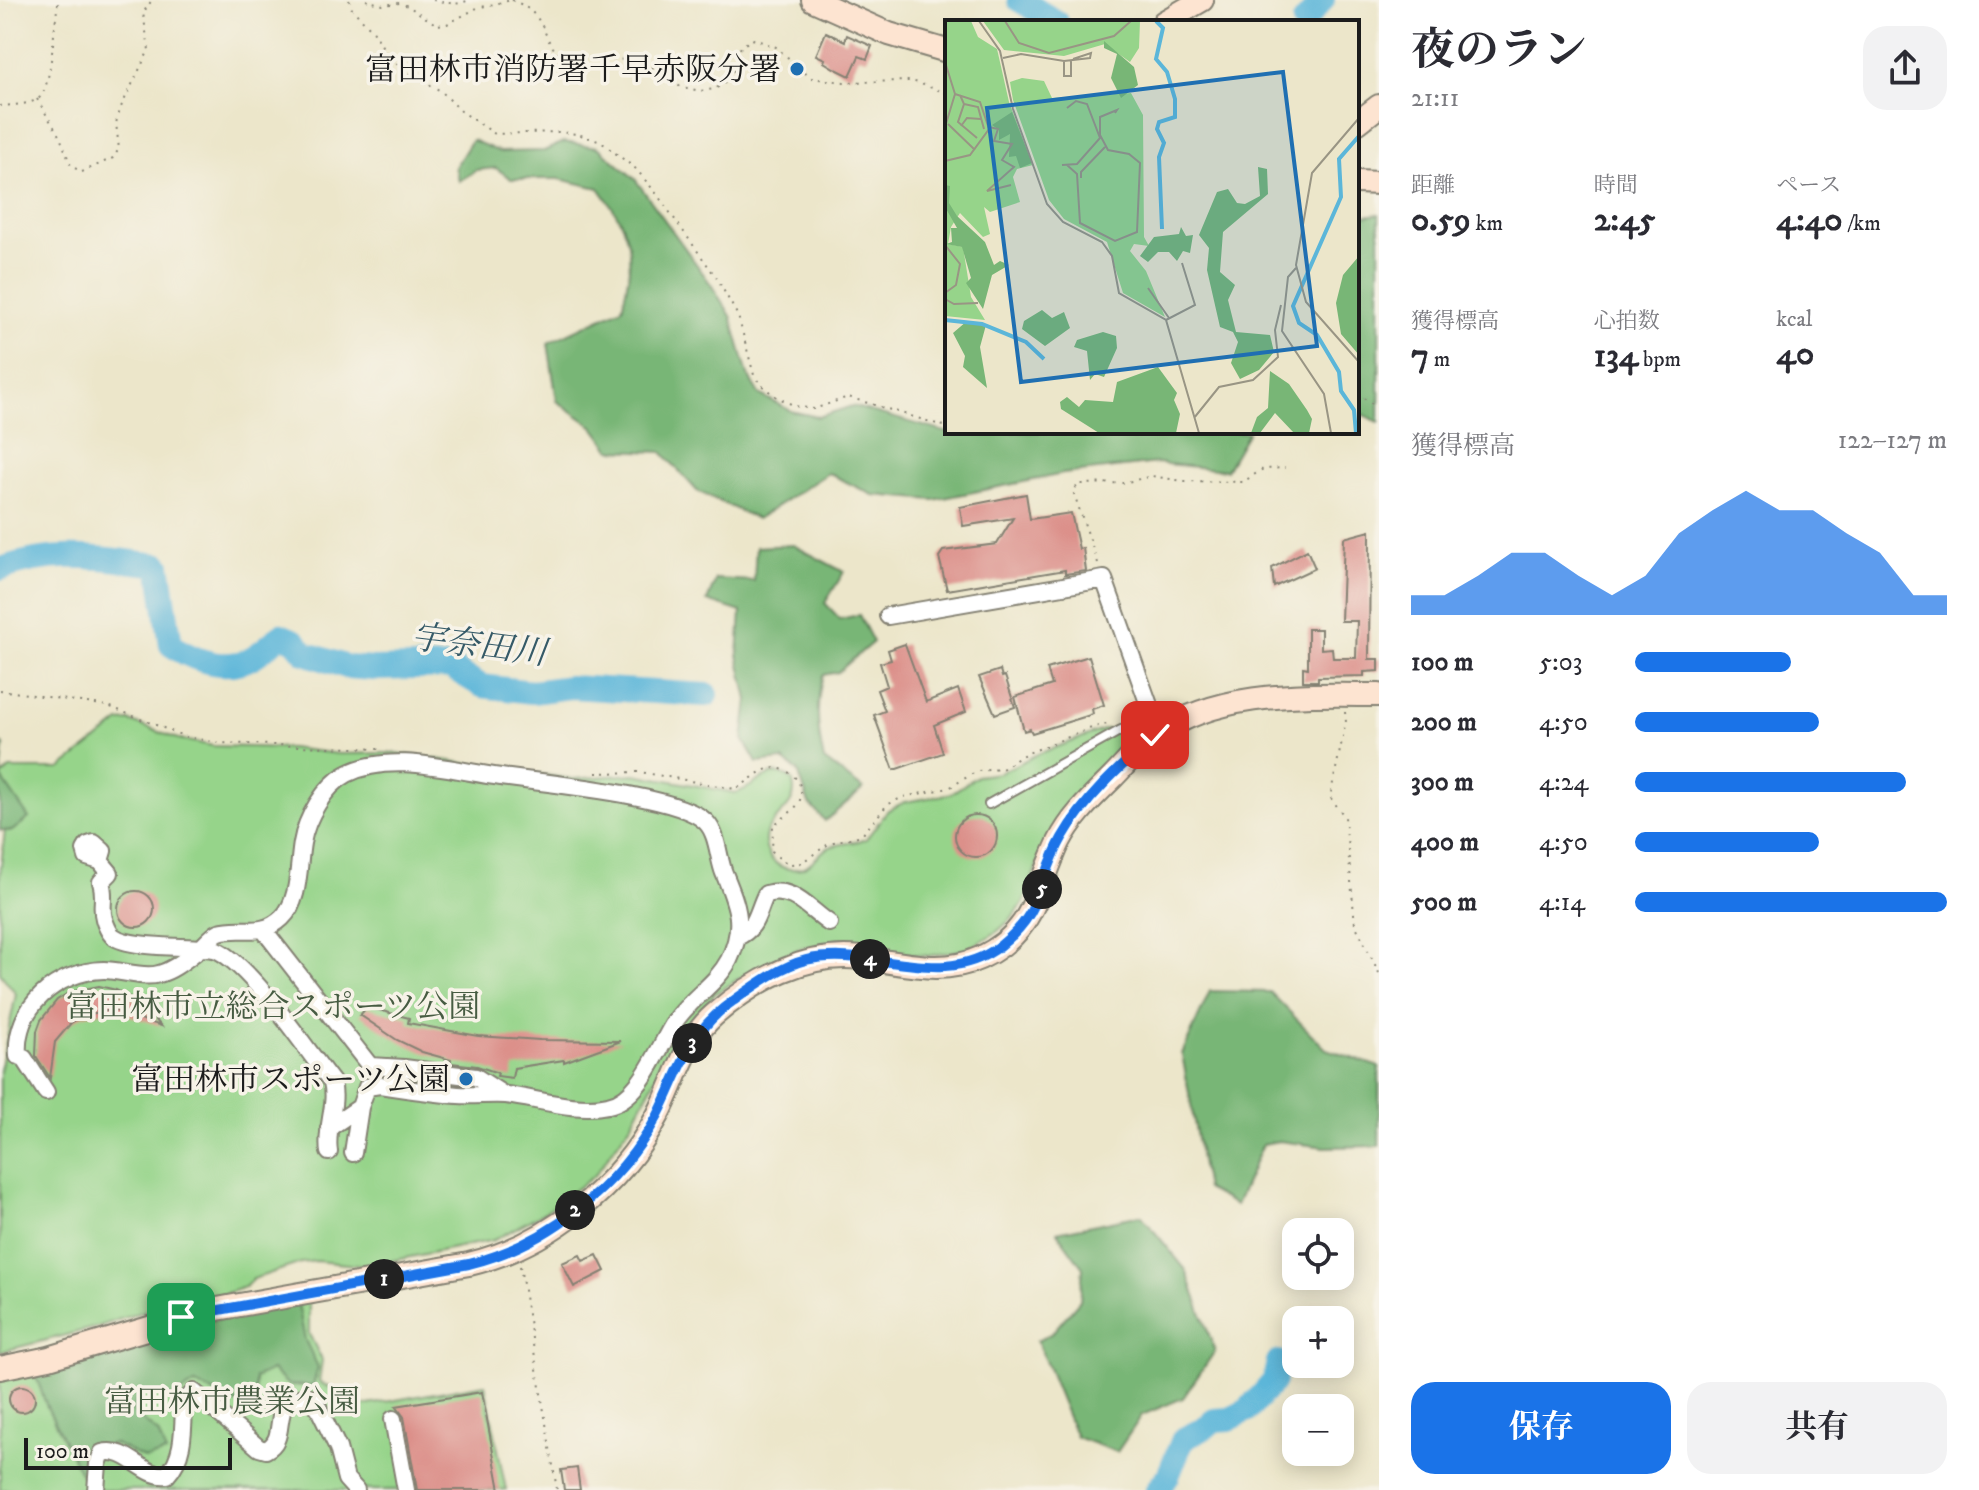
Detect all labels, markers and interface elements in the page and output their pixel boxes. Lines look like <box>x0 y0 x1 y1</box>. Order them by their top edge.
inset map <box>945 20 1359 434</box>
text: 夜のラン <box>1411 24 1587 79</box>
button: share <box>1863 26 1947 110</box>
place label: 富田林市消防署千早赤阪分署 <box>365 51 781 91</box>
marker: 富田林市消防署千早赤阪分署 <box>788 60 806 78</box>
text: 21:11 <box>1411 82 1459 115</box>
text: 距離 <box>1411 172 1455 199</box>
text: 時間 <box>1594 172 1638 199</box>
text: ペース <box>1776 172 1841 199</box>
text: 0.59 <box>1411 199 1471 241</box>
text: 2:45 <box>1594 199 1655 241</box>
text: 4:40 <box>1776 199 1843 241</box>
text: km <box>1471 210 1503 237</box>
text: /km <box>1843 210 1881 237</box>
text: kcal <box>1776 306 1812 333</box>
text: 獲得標高 <box>1411 308 1499 335</box>
text: 心拍数 <box>1594 308 1660 335</box>
text: 40 <box>1776 333 1814 375</box>
text: 7 <box>1411 335 1429 377</box>
text: 134 <box>1594 335 1638 377</box>
text: m <box>1429 346 1450 373</box>
text: bpm <box>1638 346 1681 373</box>
text: 122–127 m <box>1838 424 1947 457</box>
text: 獲得標高 <box>1411 430 1515 463</box>
water label: 宇奈田川 <box>409 617 553 676</box>
text: 100 m <box>1411 646 1474 679</box>
text: 5:03 <box>1539 646 1582 679</box>
pin <box>1121 701 1189 769</box>
text: 200 m <box>1411 706 1477 739</box>
text: 4:50 <box>1539 706 1588 739</box>
icon: check <box>1133 713 1177 757</box>
text: 300 m <box>1411 766 1474 799</box>
text: 4:24 <box>1539 766 1589 799</box>
text: 400 m <box>1411 826 1479 859</box>
text: 4:50 <box>1539 826 1588 859</box>
pin: 5 <box>1022 869 1062 909</box>
text: 5 <box>1037 875 1047 902</box>
text: 500 m <box>1411 886 1477 919</box>
text: 4:14 <box>1539 886 1585 919</box>
pin: 4 <box>850 939 890 979</box>
text: 4 <box>864 945 876 972</box>
park label: 富田林市立総合スポーツ公園 <box>66 988 480 1028</box>
pin: 3 <box>672 1023 712 1063</box>
text: 3 <box>688 1029 696 1056</box>
place label: 富田林市スポーツ公園 <box>131 1061 450 1101</box>
marker: 富田林市スポーツ公園 <box>457 1070 475 1088</box>
pin: 2 <box>555 1190 595 1230</box>
text: 2 <box>570 1196 580 1223</box>
map controls <box>1282 1218 1354 1466</box>
button: locate <box>1282 1218 1354 1290</box>
pin: 1 <box>364 1259 404 1299</box>
text: 1 <box>380 1265 388 1292</box>
pin <box>147 1283 215 1351</box>
icon: arrive <box>159 1295 203 1339</box>
button: + <box>1282 1306 1354 1378</box>
button: 保存 <box>1411 1382 1671 1474</box>
button: 共有 <box>1687 1382 1947 1474</box>
park label: 富田林市農業公園 <box>104 1383 360 1423</box>
button: − <box>1282 1394 1354 1466</box>
scale bar <box>24 1434 232 1470</box>
text: 100 m <box>36 1438 89 1465</box>

